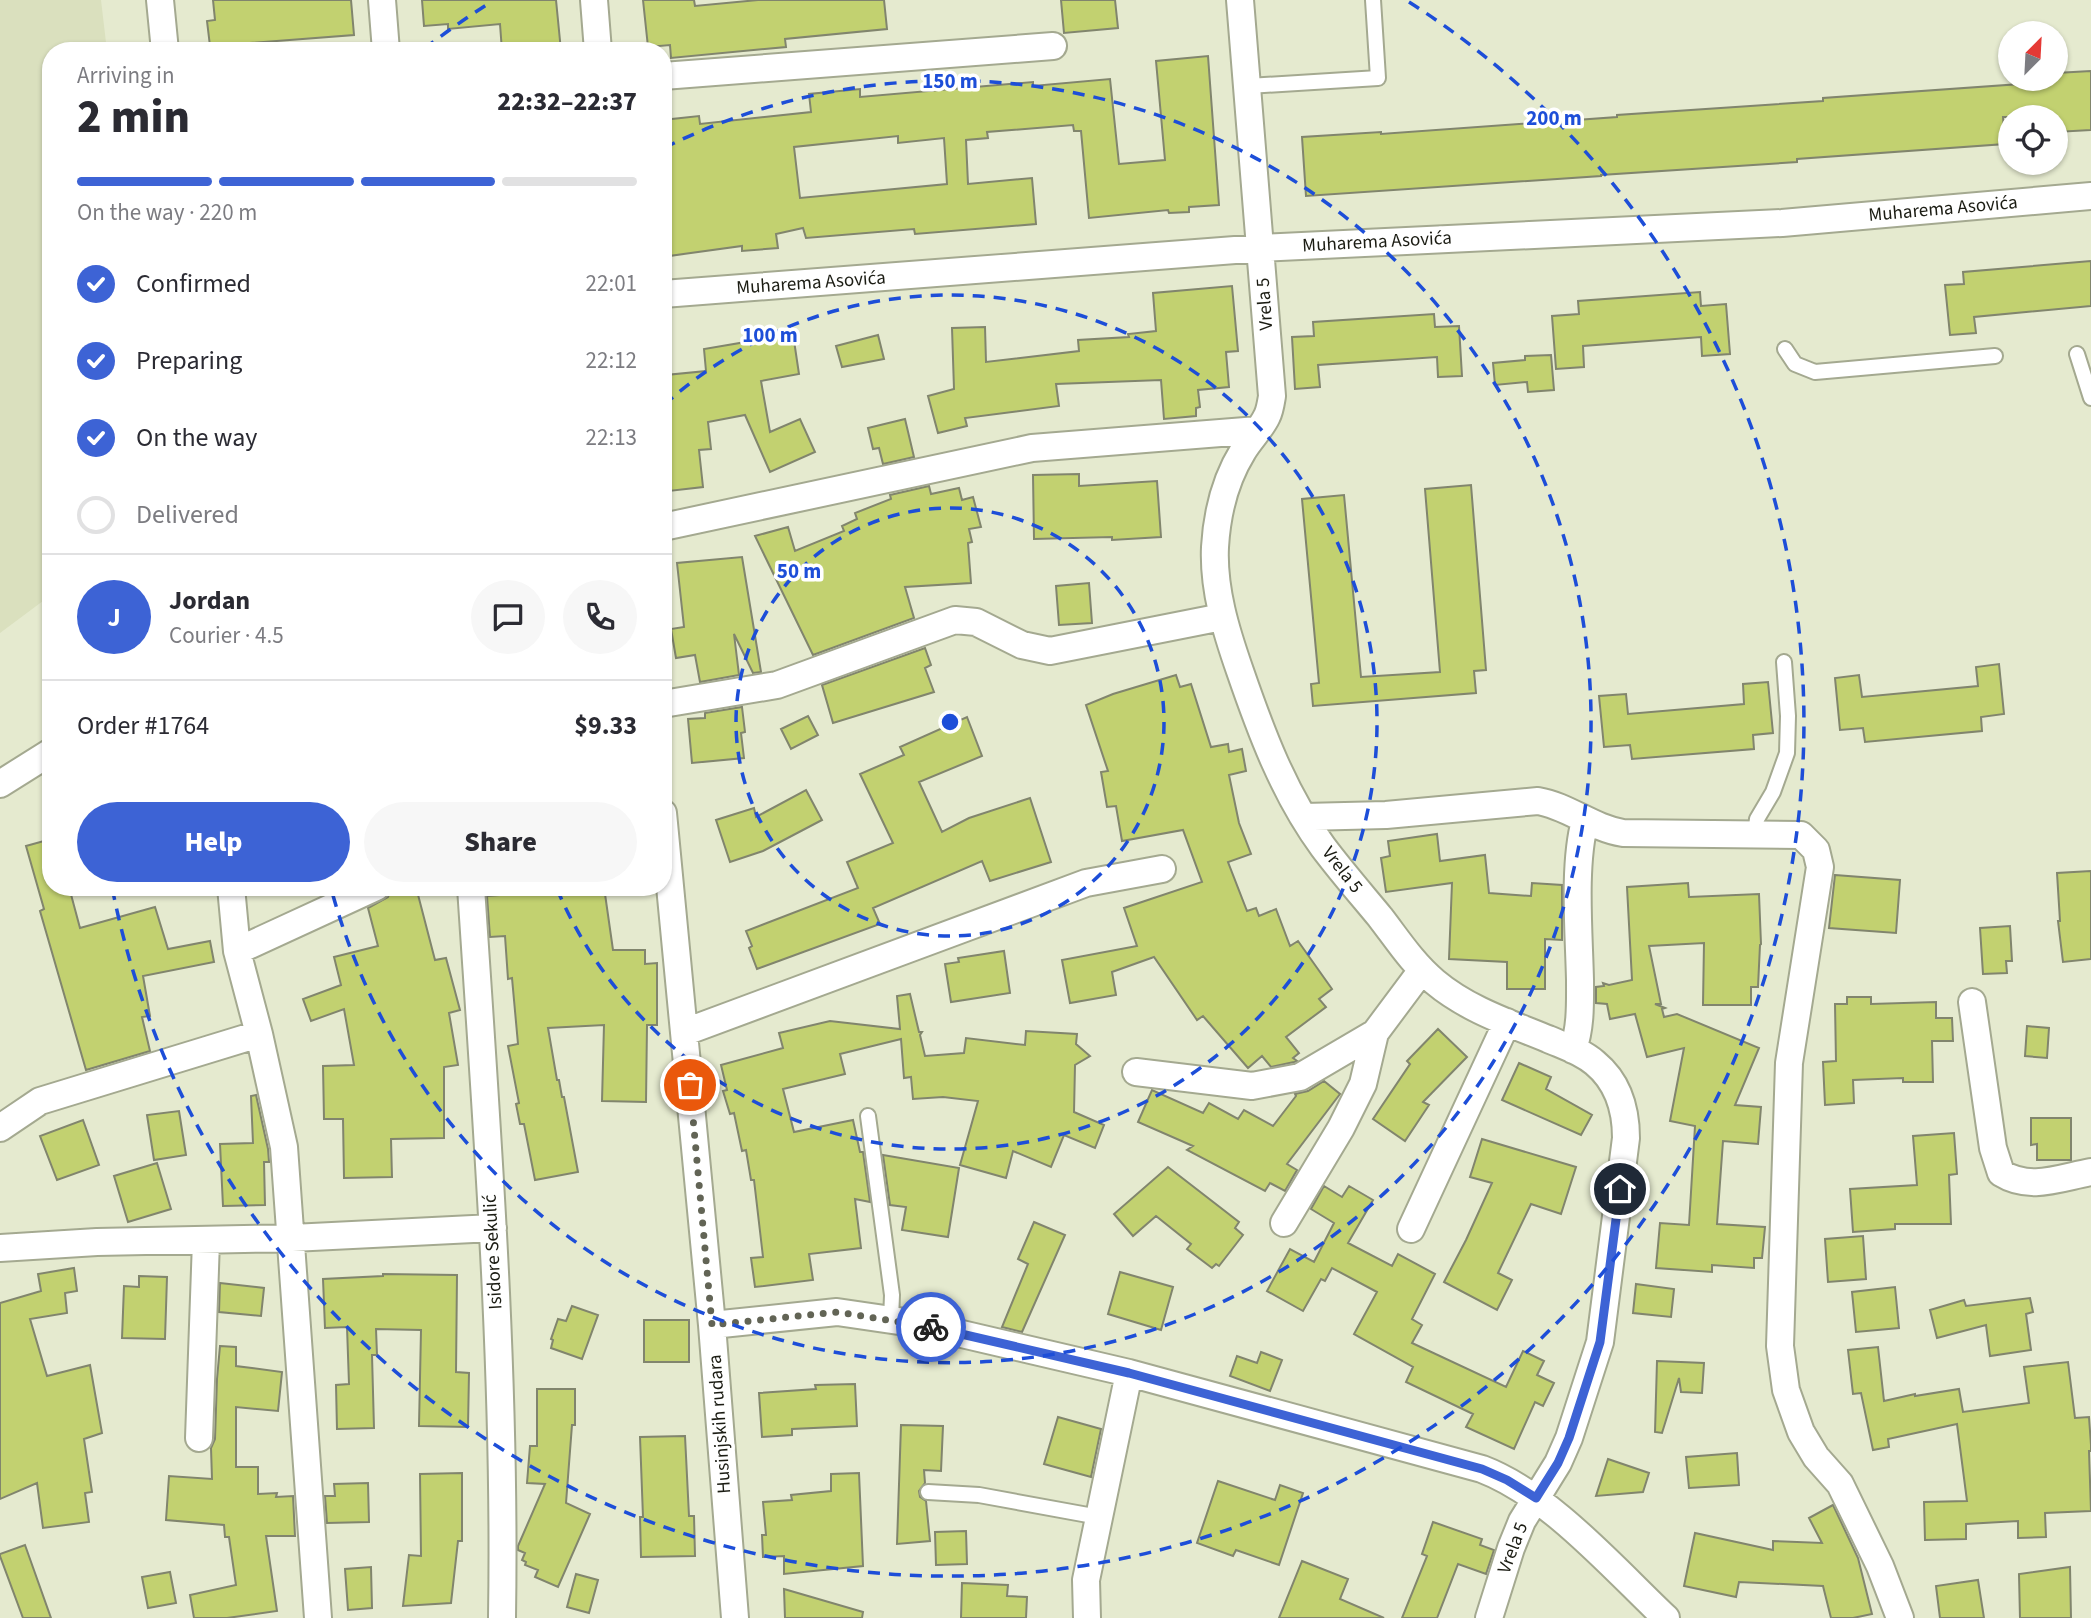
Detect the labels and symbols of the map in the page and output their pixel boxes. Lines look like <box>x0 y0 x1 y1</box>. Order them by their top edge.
north arrow <box>1998 21 2068 91</box>
text: 150 m <box>922 66 978 96</box>
text: 200 m <box>1526 103 1582 133</box>
street label: Muharema Asovića <box>1867 189 2019 229</box>
street label: Muharema Asovića <box>1302 225 1452 259</box>
street label: Muharema Asovića <box>735 264 887 302</box>
street label: Vrela 5 <box>1250 277 1280 331</box>
text: 100 m <box>742 320 798 350</box>
text: 50 m <box>777 556 821 586</box>
centre of rings <box>938 710 962 734</box>
street label: Vrela 5 <box>1315 841 1369 899</box>
pin <box>660 1055 720 1115</box>
pin <box>1590 1159 1650 1219</box>
street label: Isidore Sekulić <box>476 1193 509 1310</box>
courier <box>896 1292 966 1362</box>
street label: Husinjskih rudara <box>702 1354 738 1494</box>
street label: Vrela 5 <box>1491 1518 1535 1578</box>

